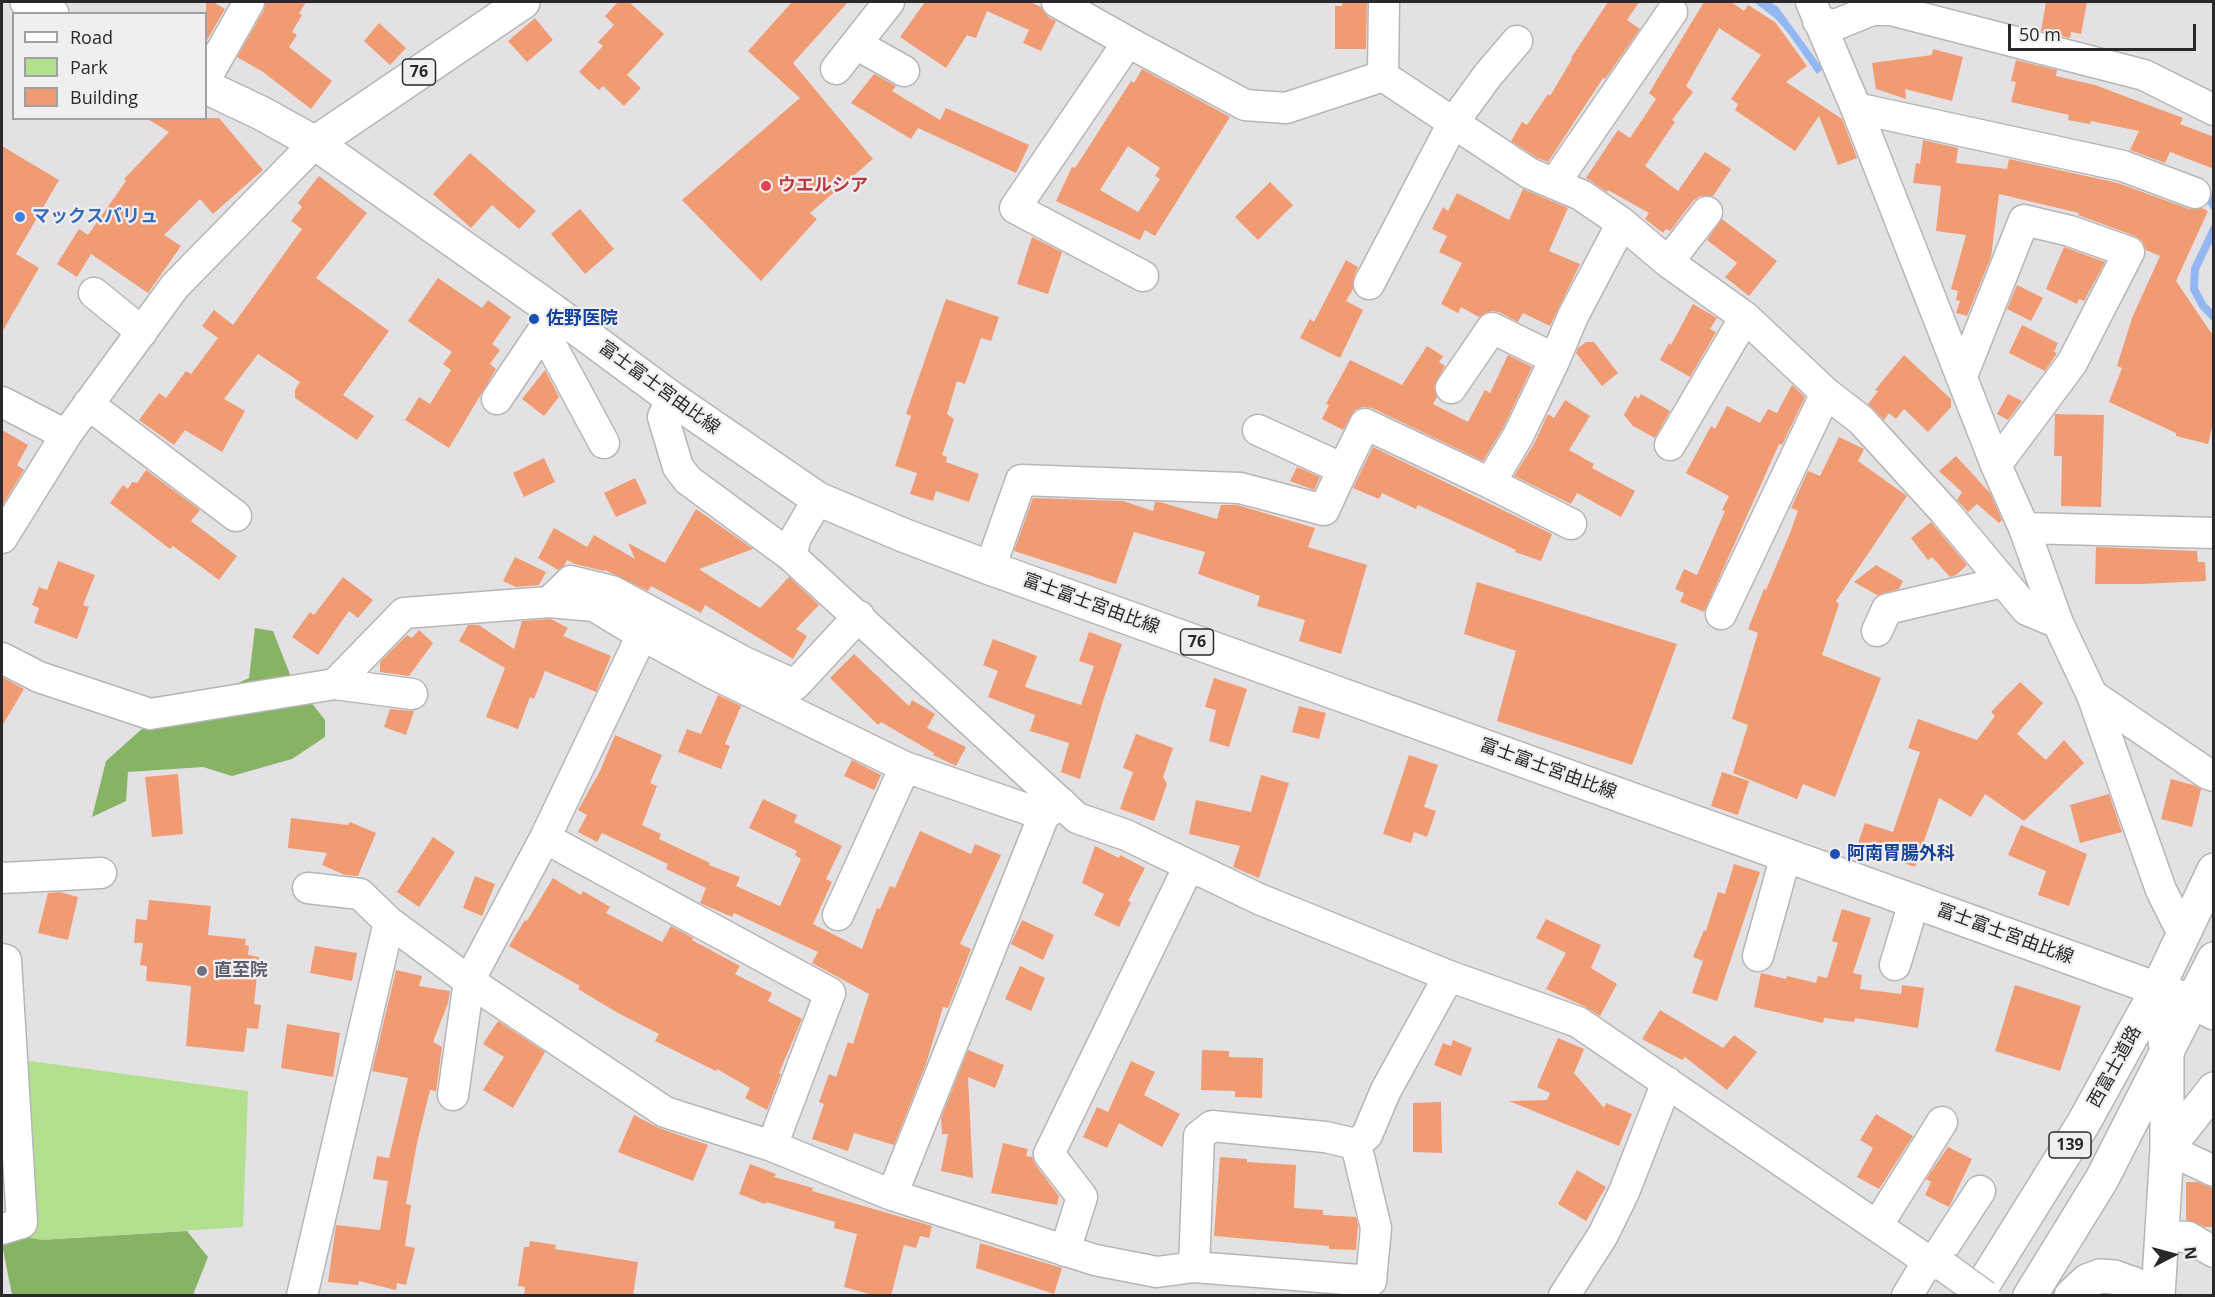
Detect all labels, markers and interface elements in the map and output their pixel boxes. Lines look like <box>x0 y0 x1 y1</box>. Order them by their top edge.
legend <box>12 12 207 120</box>
scale bar <box>2011 12 2198 50</box>
text: 50 m <box>2019 22 2061 46</box>
text: Road <box>70 25 113 49</box>
text: Park <box>70 55 108 79</box>
road number: 76 <box>402 59 436 85</box>
text: Building <box>70 85 138 109</box>
place label: ウエルシア <box>778 175 868 197</box>
marker: ウエルシア <box>759 179 773 193</box>
place label: マックスバリュ <box>32 206 158 228</box>
marker: マックスバリュ <box>13 210 27 224</box>
place label: 佐野医院 <box>546 308 618 330</box>
marker: 佐野医院 <box>527 312 541 326</box>
street label: 富士富士宮由比線 <box>594 337 724 439</box>
street label: 富士富士宮由比線 <box>1020 569 1162 639</box>
road number: 76 <box>1180 629 1214 655</box>
street label: 富士富士宮由比線 <box>1477 734 1619 804</box>
place label: 阿南胃腸外科 <box>1847 843 1955 865</box>
marker: 阿南胃腸外科 <box>1828 847 1842 861</box>
street label: 富士富士宮由比線 <box>1934 899 2076 969</box>
place label: 直至院 <box>214 960 268 982</box>
marker: 直至院 <box>195 964 209 978</box>
street label: 西富士道路 <box>2084 1022 2146 1112</box>
road number: 139 <box>2049 1132 2091 1158</box>
north arrow <box>2143 1225 2203 1285</box>
text: N <box>2179 1245 2203 1261</box>

